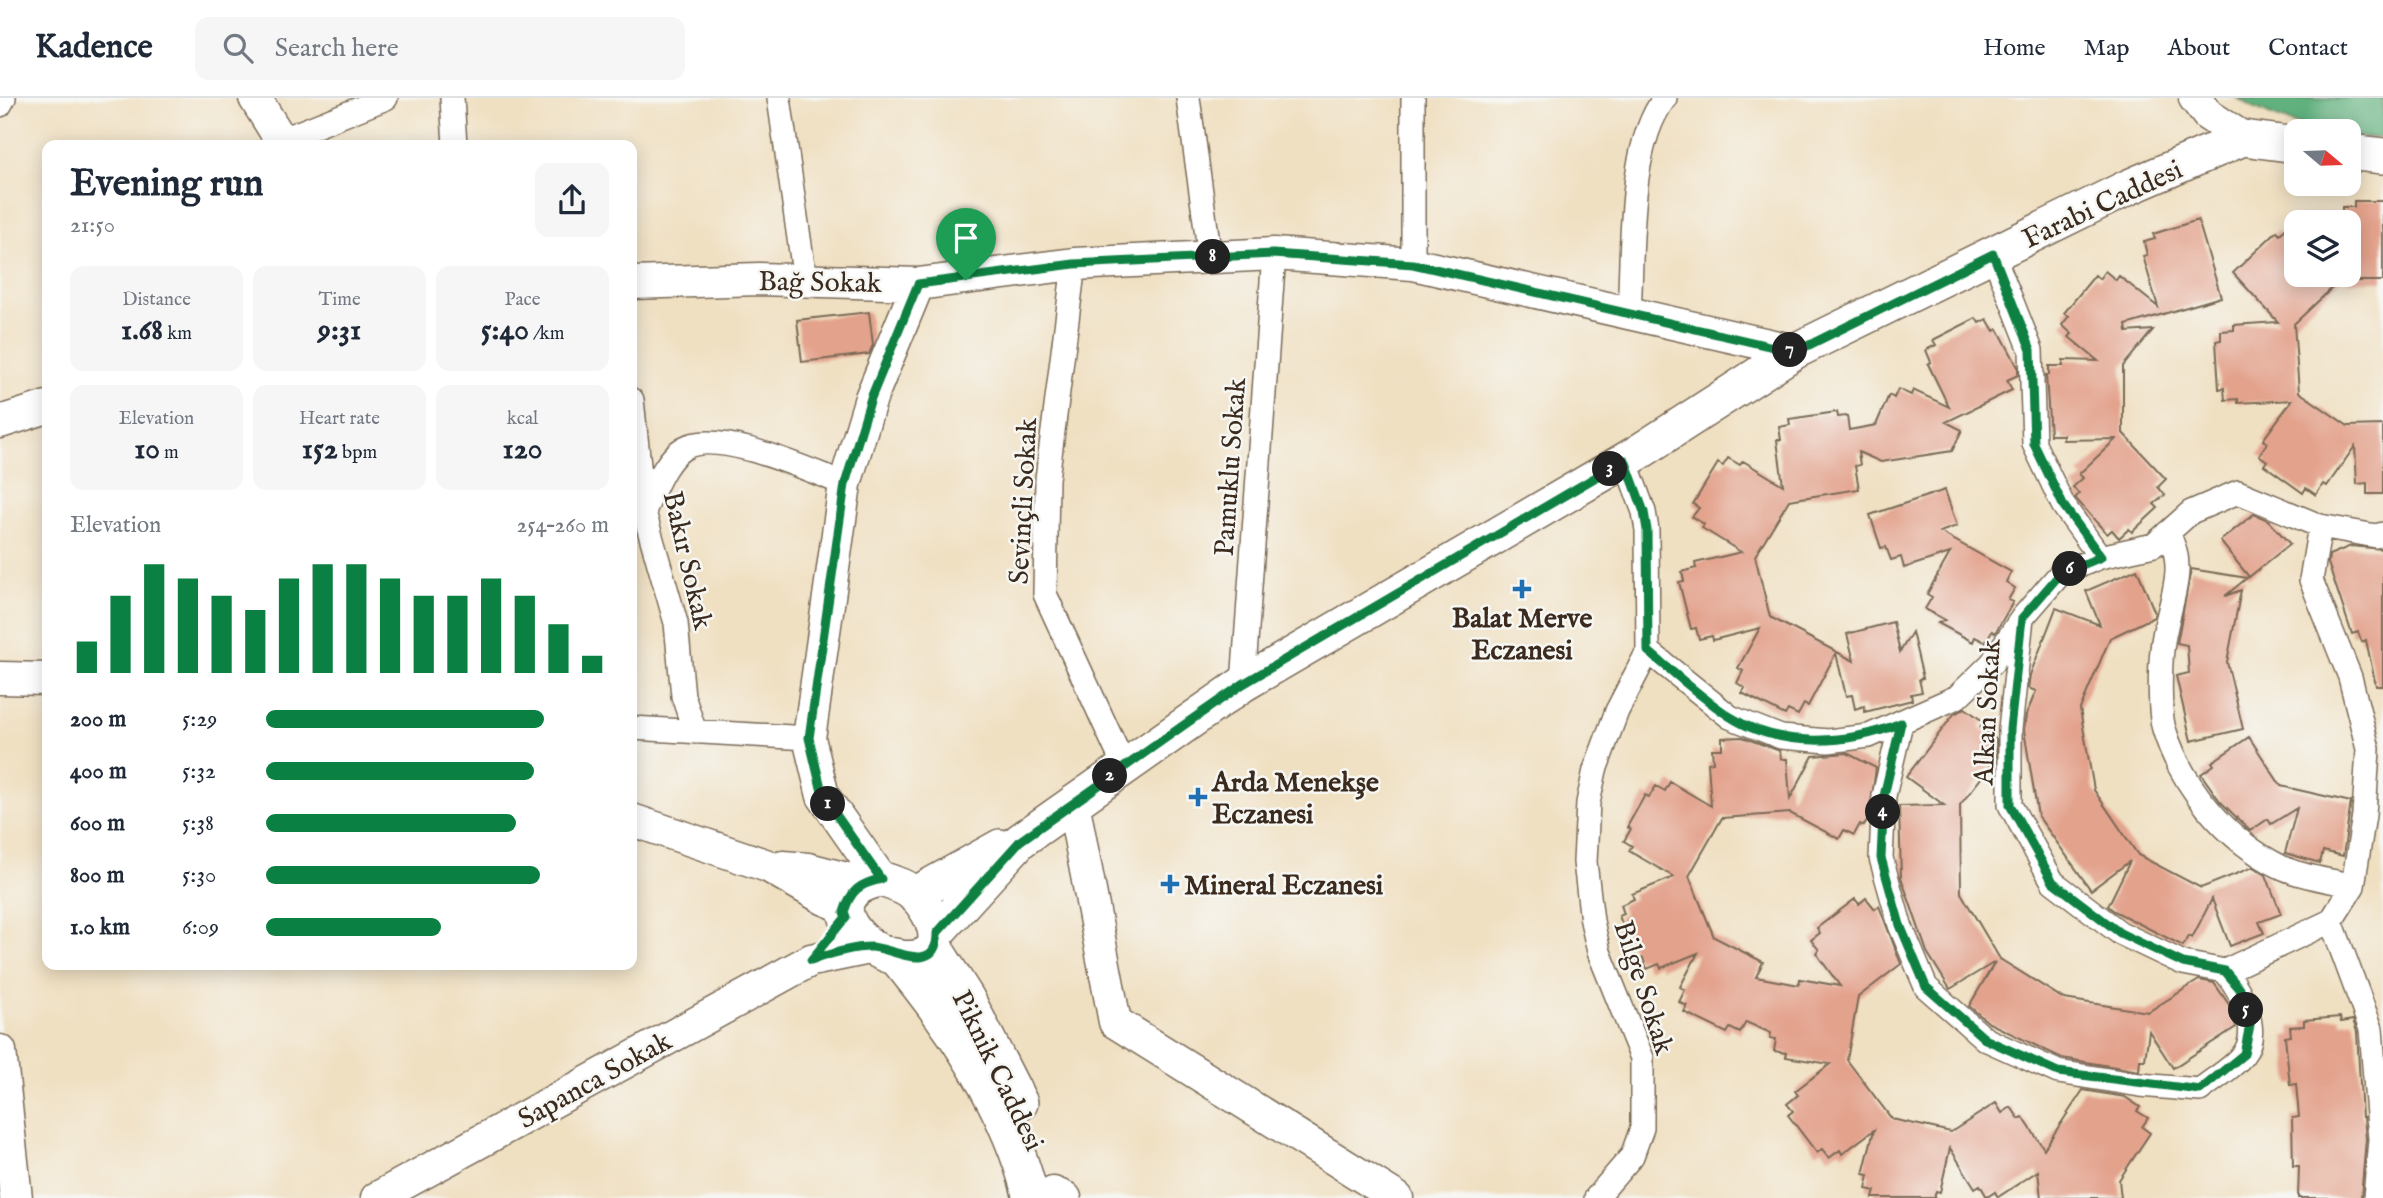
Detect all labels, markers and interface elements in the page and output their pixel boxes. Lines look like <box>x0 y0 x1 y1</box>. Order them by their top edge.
search box <box>195 17 685 80</box>
text: Kadence <box>35 27 153 69</box>
icon: search <box>219 29 257 67</box>
text: Search here <box>275 32 399 65</box>
text: Home <box>1983 33 2046 64</box>
text: Map <box>2084 33 2130 64</box>
text: About <box>2168 33 2230 64</box>
text: Contact <box>2268 33 2348 64</box>
north arrow <box>2284 119 2361 196</box>
map controls <box>2284 119 2361 287</box>
street label: Farabi Caddesi <box>2018 153 2189 258</box>
text: Evening run <box>70 161 264 209</box>
button: share <box>535 163 609 237</box>
pin <box>936 208 996 280</box>
button: layers <box>2284 210 2361 287</box>
text: 21:50 <box>70 211 115 240</box>
icon: arrive <box>947 219 985 257</box>
pin: 8 <box>1196 240 1230 274</box>
text: 8 <box>1209 244 1216 268</box>
street label: Bağ Sokak <box>758 265 883 302</box>
text: Distance <box>122 288 191 312</box>
text: Time <box>318 288 361 312</box>
text: Pace <box>505 288 540 312</box>
text: 1.68 <box>121 312 163 350</box>
text: 9:31 <box>318 312 361 350</box>
text: 5:40 <box>481 312 529 350</box>
text: km <box>163 322 192 346</box>
text: /km <box>529 322 564 346</box>
pin: 7 <box>1772 332 1808 368</box>
text: 7 <box>1785 337 1794 361</box>
street label: Pamuklu Sokak <box>1208 376 1255 557</box>
text: Elevation <box>119 407 194 431</box>
text: Heart rate <box>299 407 380 431</box>
text: kcal <box>507 407 538 431</box>
street label: Sevinçli Sokak <box>1003 416 1046 585</box>
text: 10 <box>134 431 160 469</box>
text: 152 <box>302 431 338 469</box>
text: 120 <box>503 431 543 469</box>
text: m <box>160 441 179 465</box>
text: bpm <box>338 441 377 465</box>
pin: 3 <box>1592 452 1628 486</box>
text: 3 <box>1606 456 1613 480</box>
street label: Bakır Sokak <box>654 488 720 634</box>
text: Elevation <box>70 511 161 540</box>
text: 254–260 m <box>517 511 609 540</box>
pin: 6 <box>2052 552 2088 587</box>
text: 6 <box>2065 556 2074 580</box>
marker: Balat Merve Eczanesi <box>1514 581 1530 597</box>
place label: Balat Merve Eczanesi <box>1452 602 1592 669</box>
street label: Alkan Sokak <box>1967 637 2010 787</box>
text: 200 m <box>70 705 126 734</box>
text: 5:29 <box>182 705 217 734</box>
text: 400 m <box>70 757 127 786</box>
text: 5:32 <box>182 757 216 786</box>
pin: 2 <box>1092 758 1128 794</box>
text: 2 <box>1105 763 1114 787</box>
place label: Arda Menekşe Eczanesi <box>1211 766 1379 833</box>
pin: 1 <box>810 786 846 822</box>
marker: Arda Menekşe Eczanesi <box>1190 789 1206 805</box>
text: 1 <box>824 791 831 815</box>
pin: 4 <box>1866 794 1900 830</box>
text: 4 <box>1878 799 1887 823</box>
text: 600 m <box>70 809 125 838</box>
text: 5:38 <box>182 809 214 838</box>
text: 800 m <box>70 861 124 890</box>
text: 5:30 <box>182 861 216 890</box>
place label: Mineral Eczanesi <box>1184 869 1384 904</box>
marker: Mineral Eczanesi <box>1162 876 1178 892</box>
text: 1.0 km <box>70 913 130 942</box>
text: 6:09 <box>182 913 219 942</box>
street label: Bilge Sokak <box>1604 916 1681 1060</box>
street label: Piknik Caddesi <box>943 985 1051 1157</box>
pin: 5 <box>2228 992 2264 1028</box>
text: 5 <box>2242 997 2249 1021</box>
street label: Sapanca Sokak <box>512 1024 679 1138</box>

